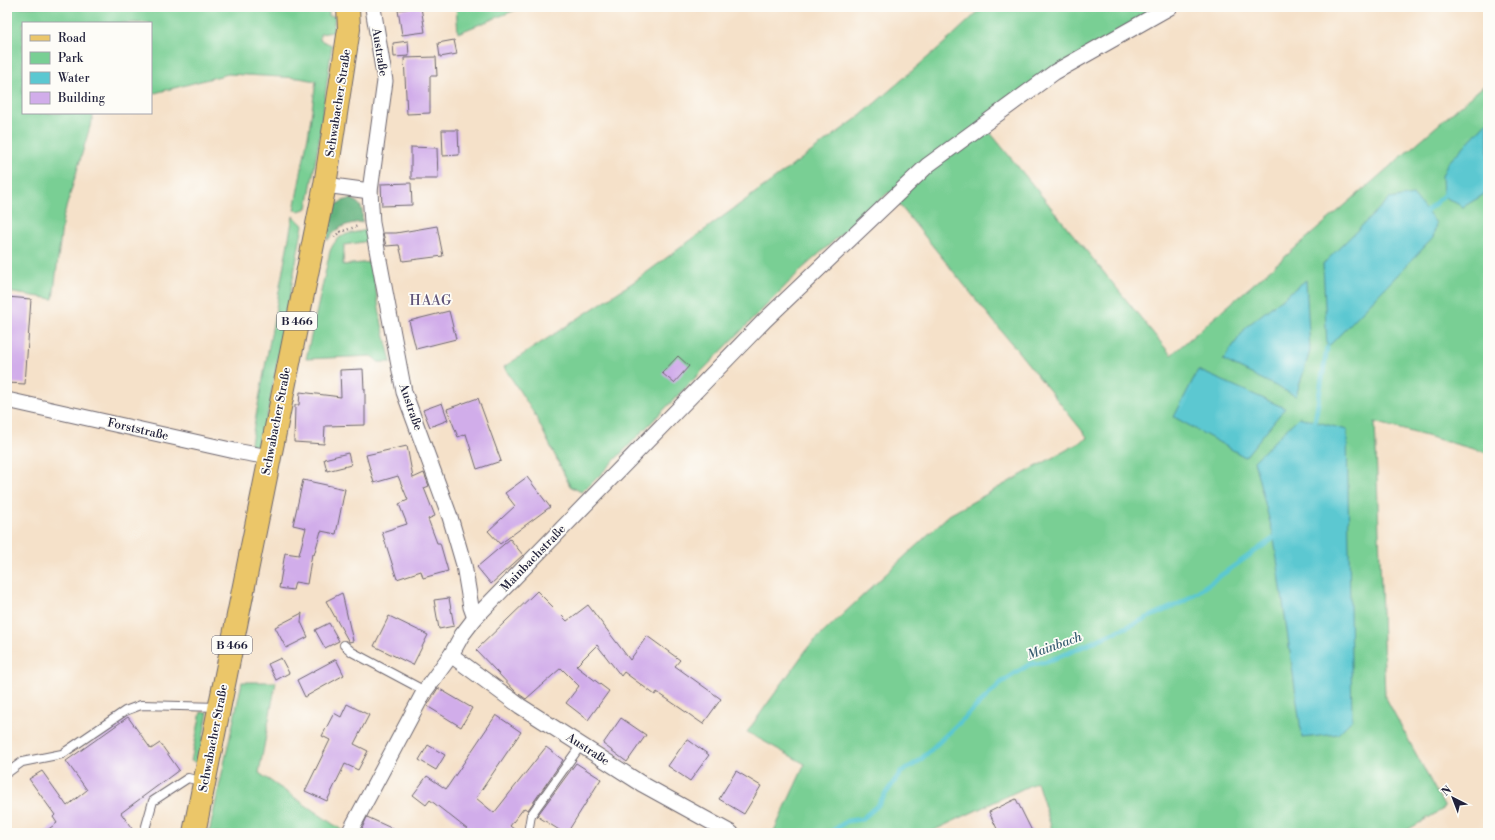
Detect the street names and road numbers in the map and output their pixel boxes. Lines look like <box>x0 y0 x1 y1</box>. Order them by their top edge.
street label: Austraße <box>368 26 391 77</box>
street label: Schwabacher Straße <box>323 48 354 158</box>
road number: B 466 <box>277 312 317 330</box>
street label: Schwabacher Straße <box>259 366 294 476</box>
street label: Austraße <box>395 381 426 433</box>
street label: Forststraße <box>106 415 170 444</box>
street label: Mainbachstraße <box>498 522 569 595</box>
road number: B 466 <box>212 636 252 654</box>
street label: Schwabacher Straße <box>196 683 231 793</box>
street label: Austraße <box>562 729 612 769</box>

